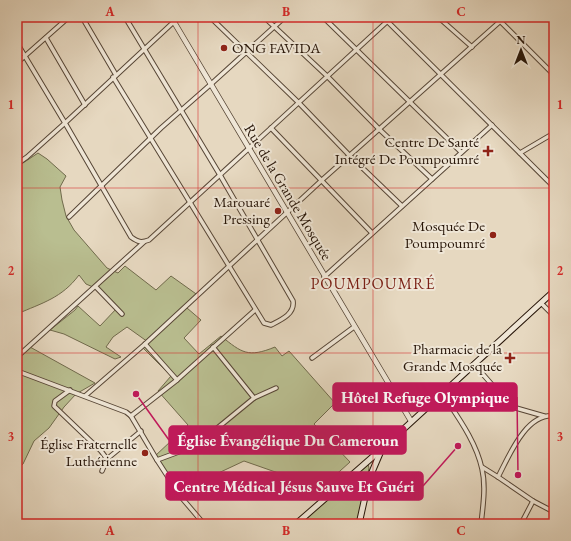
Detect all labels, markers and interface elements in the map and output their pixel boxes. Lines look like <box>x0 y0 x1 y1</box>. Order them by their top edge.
text: A <box>104 3 115 20</box>
text: B <box>282 3 290 20</box>
text: C <box>456 3 466 20</box>
north arrow <box>501 30 541 70</box>
text: N <box>517 33 526 47</box>
place label: ONG FAVIDA <box>232 38 321 57</box>
marker: ONG FAVIDA <box>219 43 229 53</box>
text: 1 <box>8 96 15 113</box>
text: 1 <box>557 96 564 113</box>
street label: Rue de la Grande Mosquée <box>240 120 337 263</box>
place label: Centre De Santé Intégré De Poumpoumré <box>335 132 479 168</box>
marker: Centre De Santé Intégré De Poumpoumré <box>482 145 494 157</box>
place label: Marouaré Pressing <box>214 192 270 228</box>
marker: Marouaré Pressing <box>273 206 283 216</box>
place label: Mosquée De Poumpoumré <box>405 216 485 252</box>
marker: Mosquée De Poumpoumré <box>488 230 498 240</box>
text: 2 <box>8 262 15 279</box>
text: 2 <box>557 262 564 279</box>
district label: POUMPOUMRÉ <box>311 273 435 294</box>
place label: Pharmacie de la Grande Mosquée <box>403 339 502 375</box>
marker: Pharmacie de la Grande Mosquée <box>505 353 515 363</box>
callout: Hôtel Refuge Olympique <box>333 383 517 411</box>
text: Hôtel Refuge Olympique <box>341 387 509 408</box>
callout: Église Évangélique Du Cameroun <box>169 426 406 454</box>
text: 3 <box>8 428 15 445</box>
text: 3 <box>557 428 564 445</box>
text: Église Évangélique Du Cameroun <box>177 430 399 451</box>
place label: Église Fraternelle Luthérienne <box>40 434 137 470</box>
marker: Église Fraternelle Luthérienne <box>140 448 150 458</box>
callout: Centre Médical Jésus Sauve Et Guéri <box>166 472 423 500</box>
text: Centre Médical Jésus Sauve Et Guéri <box>173 476 415 497</box>
text: A <box>104 522 115 539</box>
text: B <box>282 522 290 539</box>
text: C <box>456 522 466 539</box>

